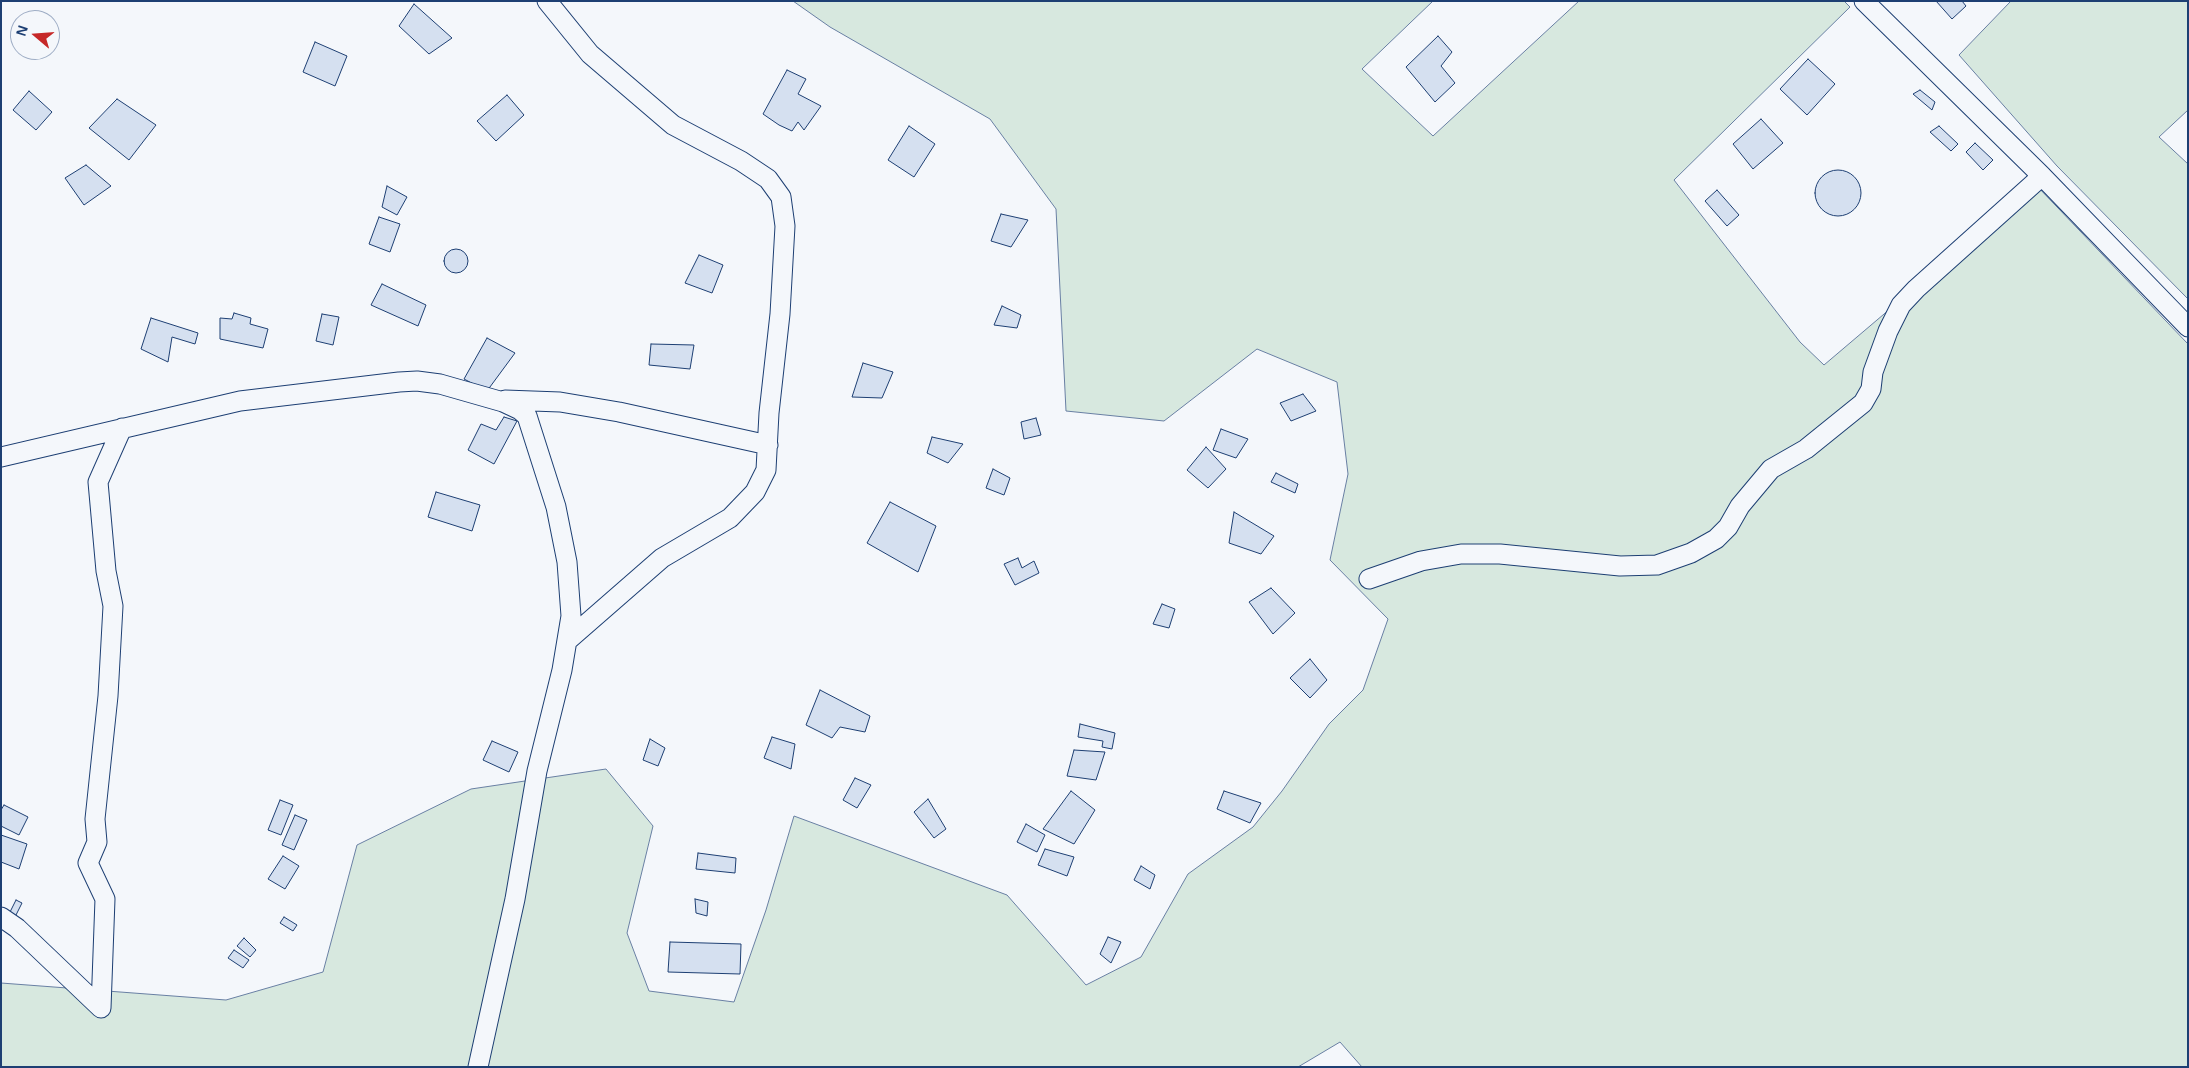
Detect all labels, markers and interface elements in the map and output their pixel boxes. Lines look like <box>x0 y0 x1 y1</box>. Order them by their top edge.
north arrow <box>10 10 60 60</box>
text: N <box>13 23 31 38</box>

